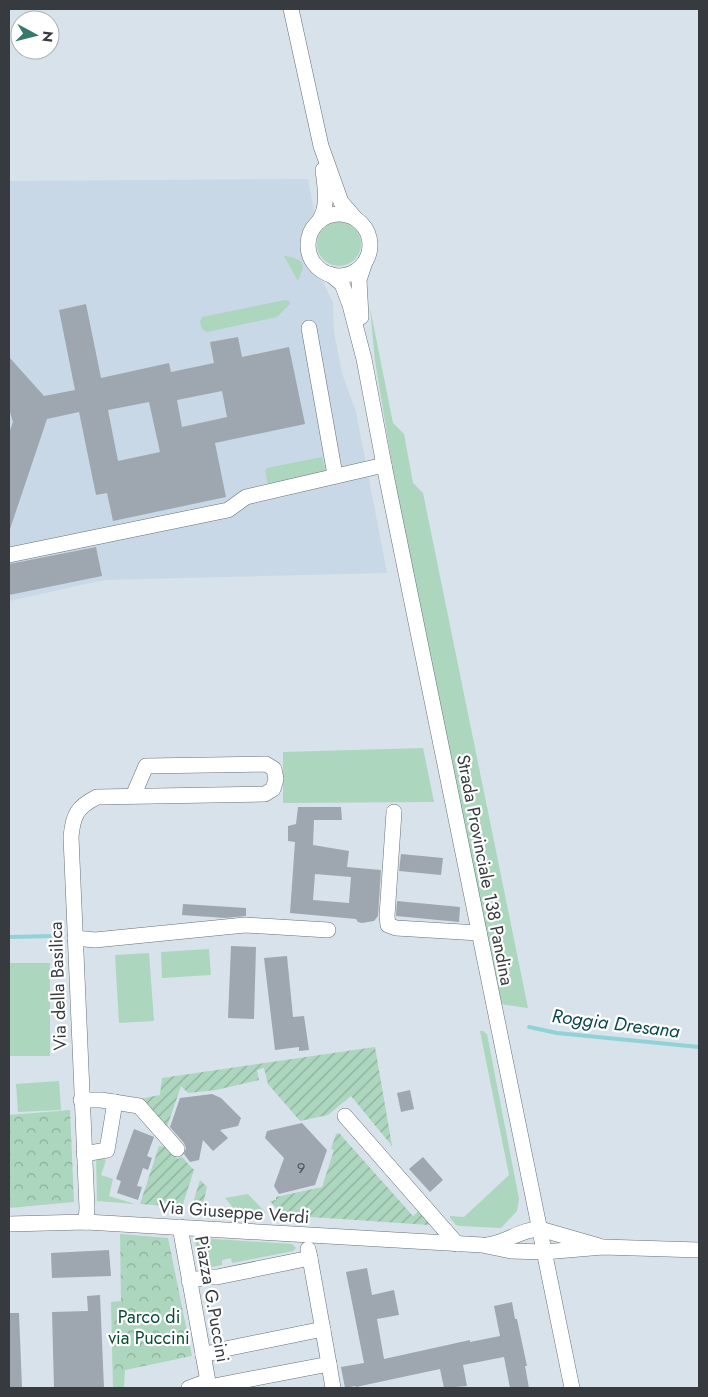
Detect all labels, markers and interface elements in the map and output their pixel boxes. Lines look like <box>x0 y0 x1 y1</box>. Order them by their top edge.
north arrow <box>10 10 60 60</box>
text: N <box>37 30 59 43</box>
street label: Strada Provinciale 138 Pandina <box>450 752 520 988</box>
street label: Via della Basilica <box>43 921 73 1051</box>
water label: Roggia Dresana <box>550 1002 682 1045</box>
house number: 9 <box>297 1157 305 1179</box>
street label: Via Giuseppe Verdi <box>158 1194 310 1230</box>
street label: Piazza G.Puccini <box>188 1234 236 1364</box>
park label: Parco di via Puccini <box>108 1304 190 1351</box>

